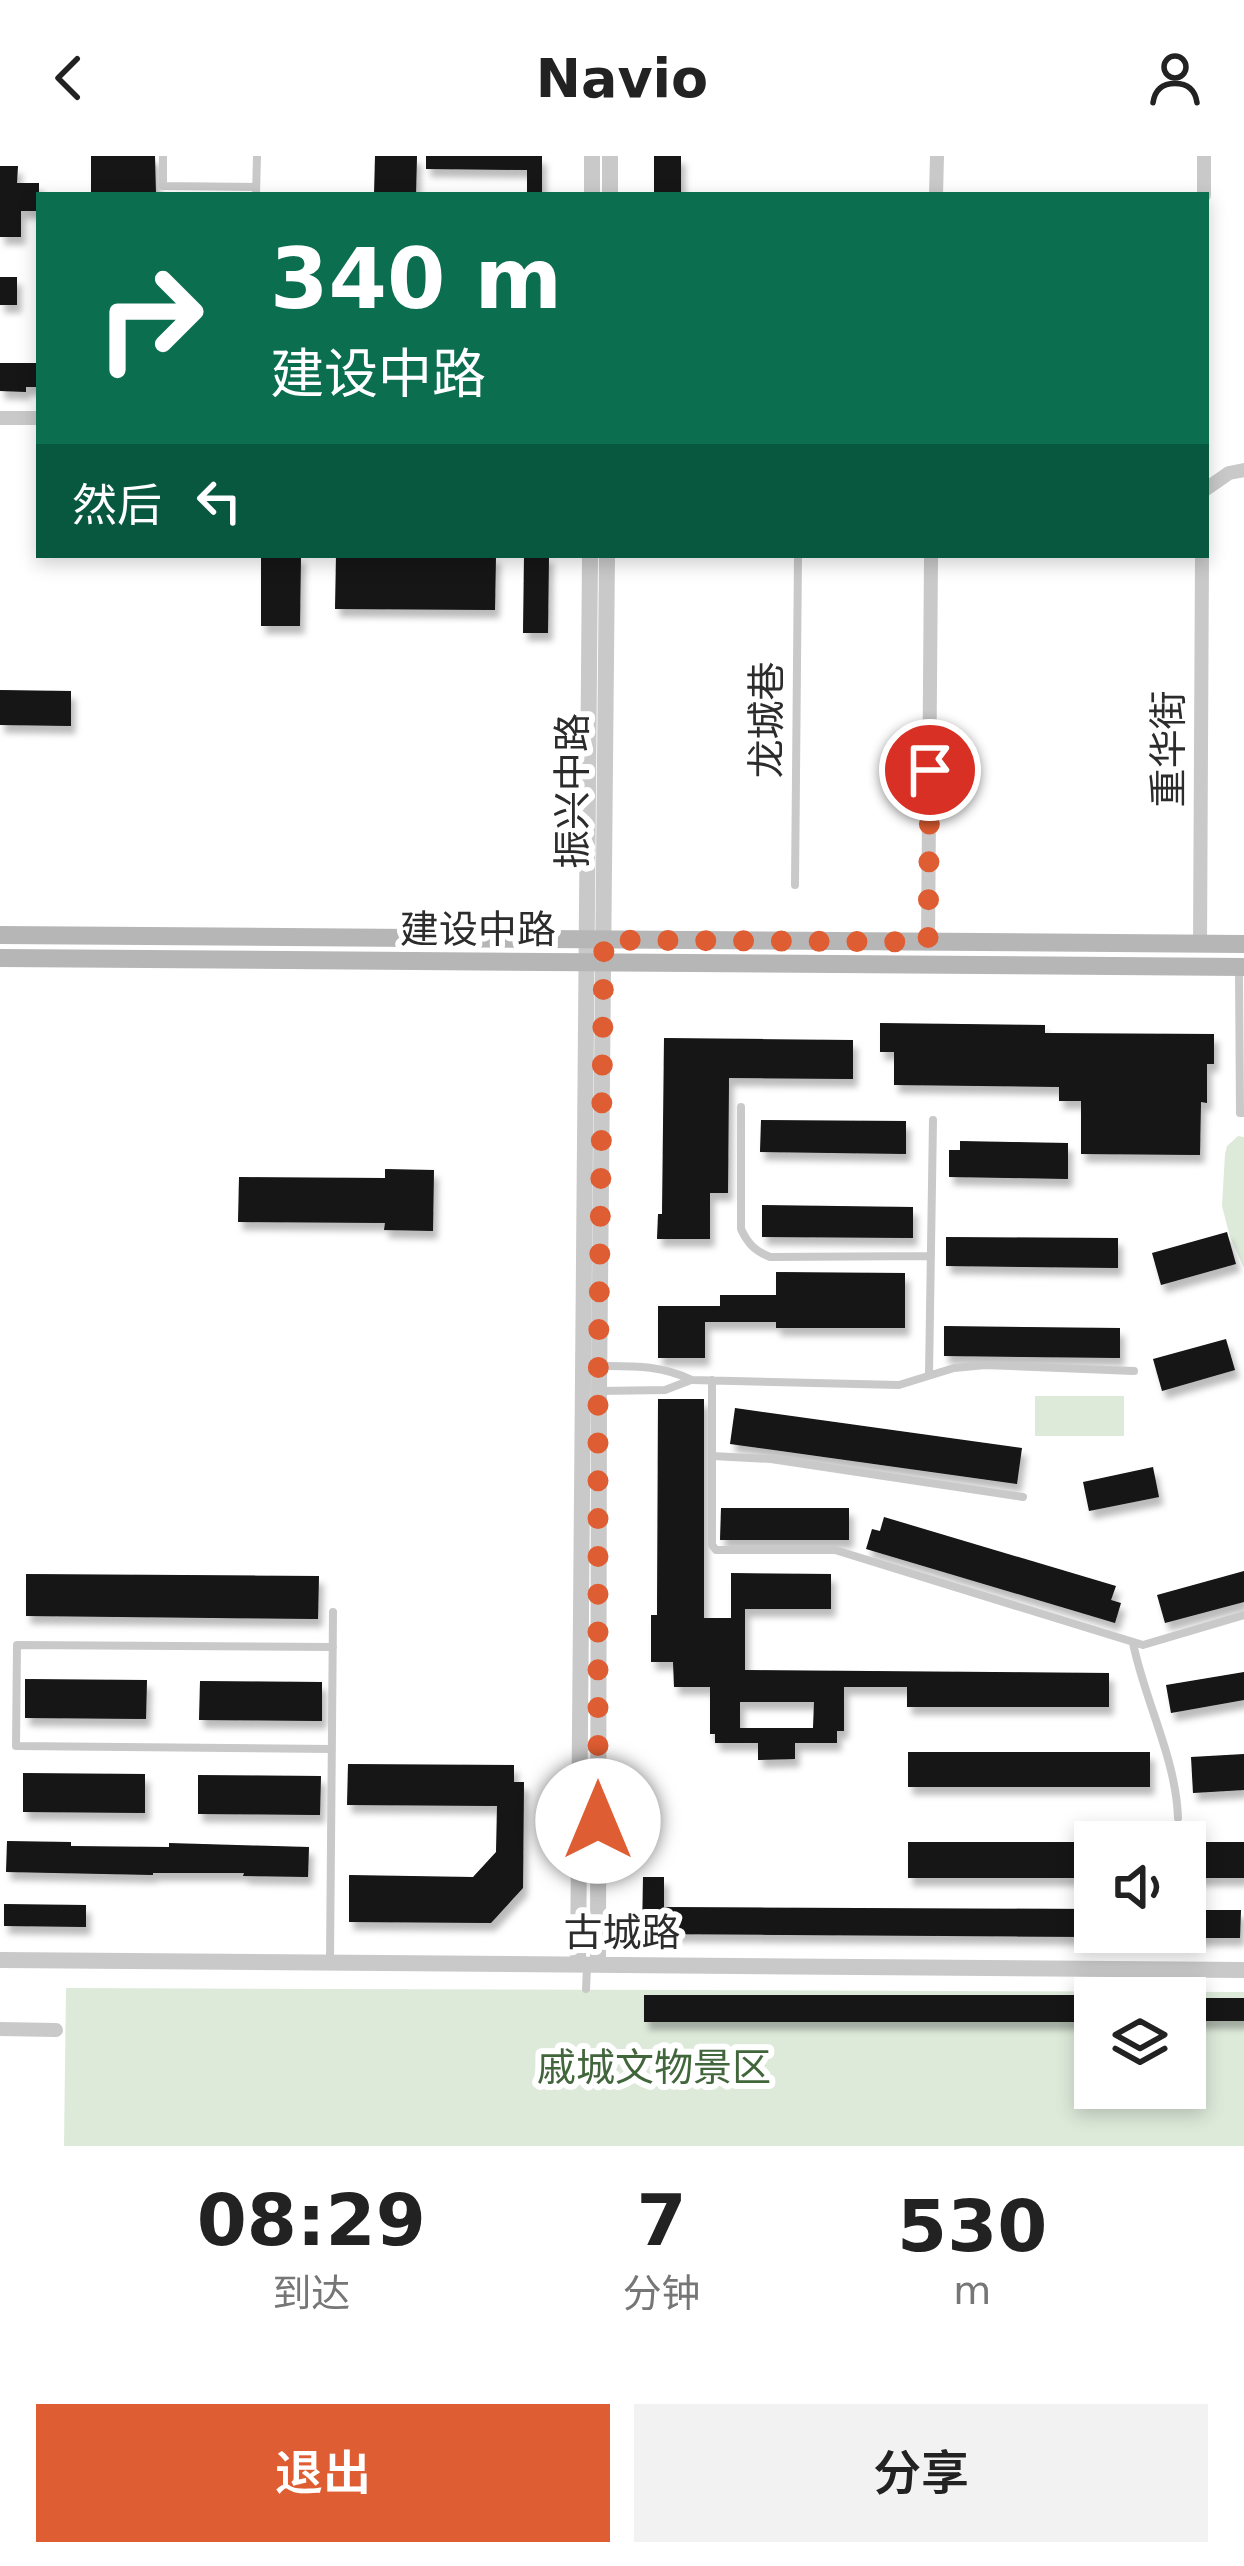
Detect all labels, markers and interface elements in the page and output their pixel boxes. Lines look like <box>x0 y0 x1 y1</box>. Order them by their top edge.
icon: back <box>36 45 102 111</box>
icon: person <box>1142 45 1208 111</box>
text: Navio <box>536 47 708 110</box>
text: 340 m <box>270 230 562 328</box>
icon: right <box>72 240 228 396</box>
text: 建设中路 <box>270 343 486 406</box>
icon: left <box>186 468 252 534</box>
text: 然后 <box>72 479 162 532</box>
street label: 龙城巷 <box>744 661 789 779</box>
street label: 重华街 <box>1146 690 1191 808</box>
street label: 振兴中路 <box>550 713 595 869</box>
pin <box>879 719 981 821</box>
icon: arrive <box>897 737 963 803</box>
street label: 建设中路 <box>400 907 556 952</box>
position arrow <box>535 1758 661 1884</box>
map controls <box>1074 1821 1206 2109</box>
button: sound <box>1074 1821 1206 1953</box>
street label: 古城路 <box>563 1910 681 1955</box>
button: layers <box>1074 1977 1206 2109</box>
park label: 戚城文物景区 <box>537 2045 771 2090</box>
text: 08:29 <box>197 2178 426 2262</box>
text: 7 <box>636 2178 687 2262</box>
text: 530 <box>897 2184 1047 2268</box>
text: m <box>953 2268 991 2313</box>
text: 到达 <box>272 2271 350 2316</box>
text: 分钟 <box>622 2271 700 2316</box>
button: 退出 <box>36 2404 610 2542</box>
button: 分享 <box>634 2404 1208 2542</box>

